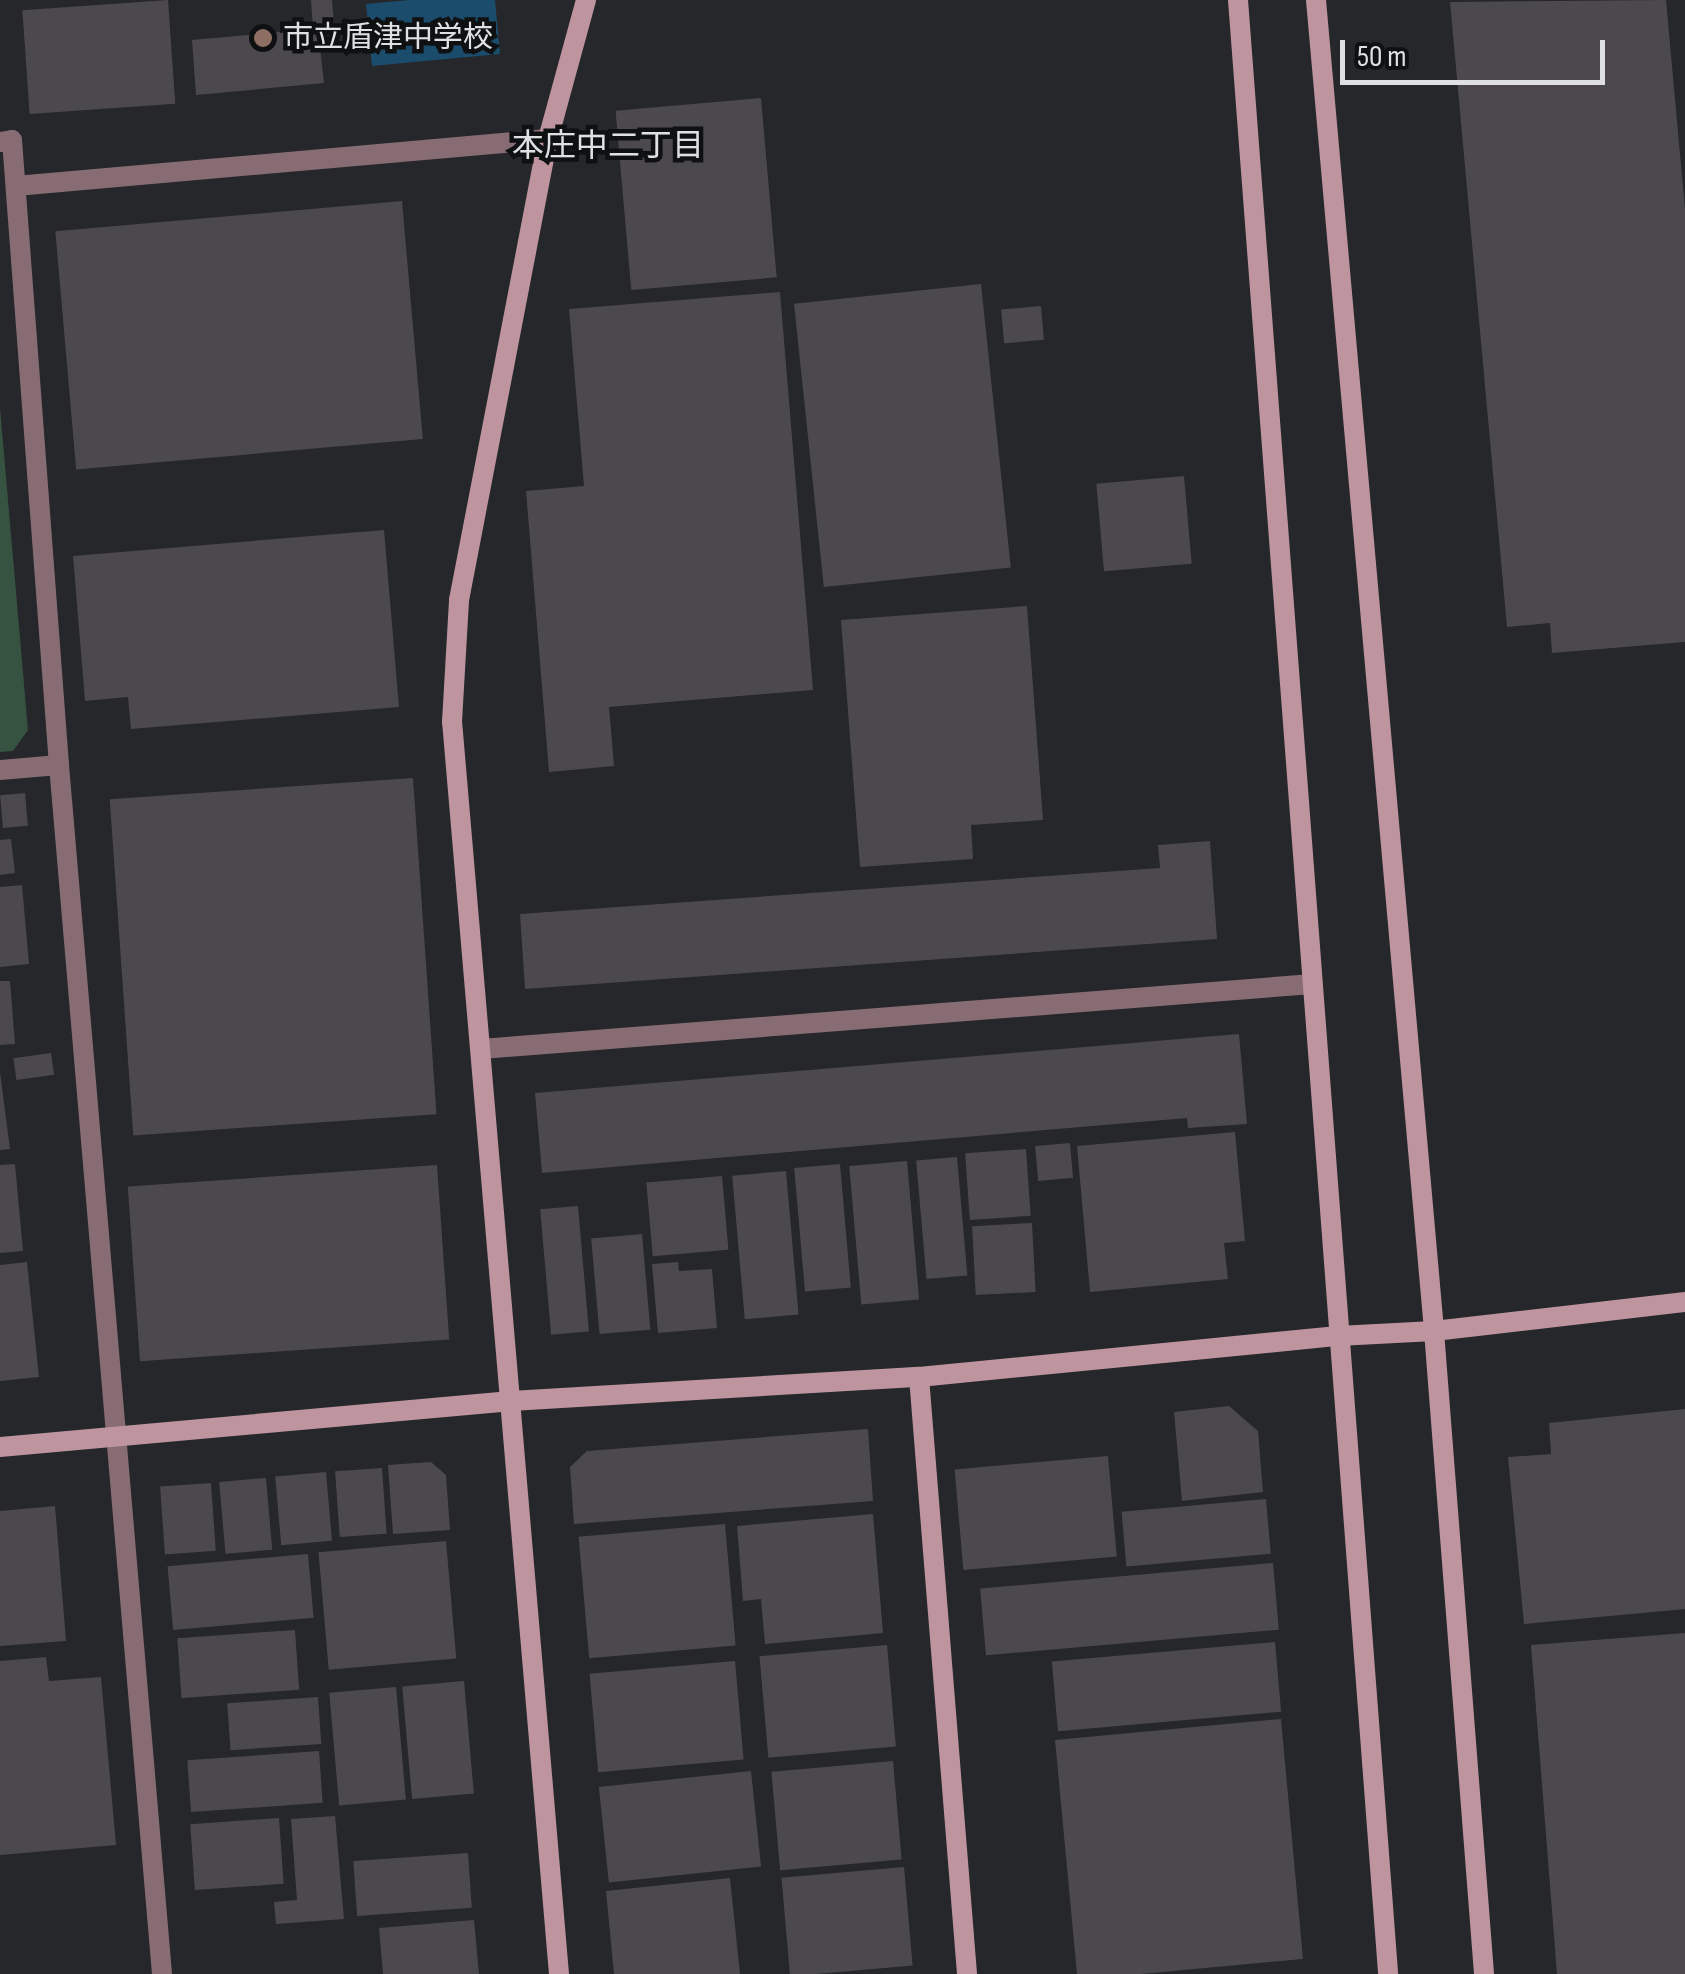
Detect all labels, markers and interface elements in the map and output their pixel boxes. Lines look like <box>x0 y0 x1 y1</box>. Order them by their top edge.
place label: 市立盾津中学校 <box>283 20 493 56</box>
scale bar <box>1345 20 1610 82</box>
marker: 市立盾津中学校 <box>252 27 274 49</box>
text: 50 m <box>1357 39 1406 75</box>
district label: 本庄中二丁目 <box>512 128 704 166</box>

